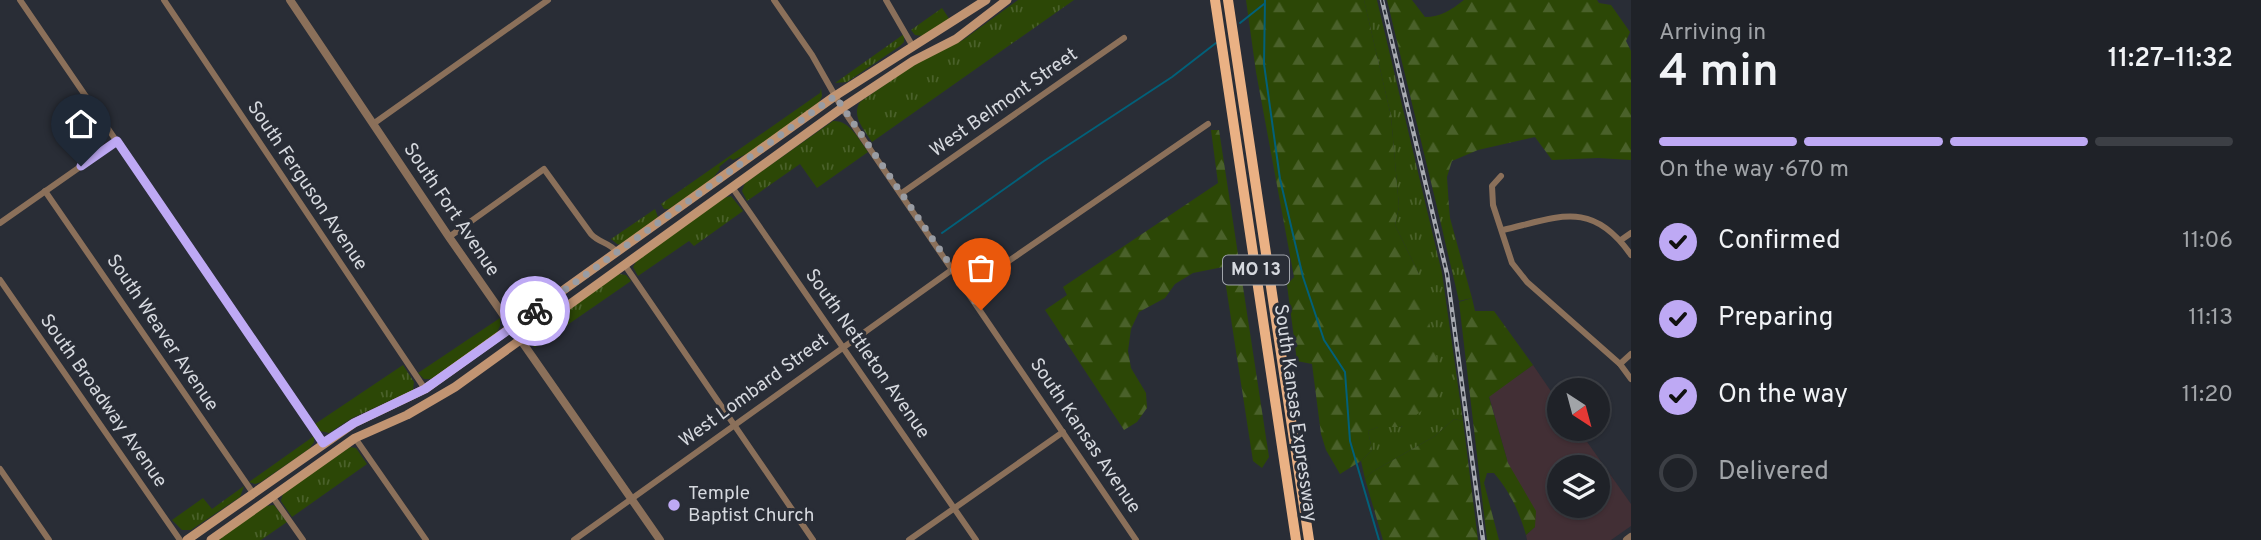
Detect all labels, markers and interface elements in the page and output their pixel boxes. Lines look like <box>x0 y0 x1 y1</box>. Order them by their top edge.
text: Arriving in <box>1659 19 1766 48</box>
street label: West Belmont Street <box>925 43 1083 163</box>
text: 11:27–11:32 <box>2108 43 2233 76</box>
text: 4 min <box>1659 44 1779 103</box>
pin <box>51 94 111 166</box>
street label: South Ferguson Avenue <box>241 97 373 275</box>
icon: home <box>62 105 100 143</box>
street label: South Fort Avenue <box>397 139 505 281</box>
text: On the way · 670 m <box>1659 156 1849 185</box>
icon: check <box>1659 223 1697 261</box>
text: Confirmed <box>1718 225 1841 258</box>
text: 11:06 <box>2182 227 2233 256</box>
pin <box>951 238 1011 310</box>
icon: bag <box>962 249 1000 287</box>
street label: South Weaver Avenue <box>101 250 223 416</box>
road number: MO 13 <box>1223 256 1289 284</box>
street label: South Nettleton Avenue <box>799 264 935 444</box>
courier <box>500 276 570 346</box>
icon: bike <box>516 292 554 330</box>
icon: check <box>1659 300 1697 338</box>
text: Preparing <box>1718 302 1833 335</box>
street label: South Kansas Expressway <box>1268 303 1322 523</box>
text: 11:13 <box>2188 304 2233 333</box>
street label: South Broadway Avenue <box>34 310 172 492</box>
street label: West Lombard Street <box>675 329 833 453</box>
street label: South Kansas Avenue <box>1024 354 1146 518</box>
icon: check <box>1659 377 1697 415</box>
north arrow <box>1547 378 1610 441</box>
map controls <box>1547 378 1610 518</box>
text: On the way <box>1718 379 1848 412</box>
text: 11:20 <box>2182 381 2233 410</box>
button: layers <box>1547 455 1610 518</box>
text: Delivered <box>1718 456 1829 489</box>
place label: Temple Baptist Church <box>688 482 814 528</box>
marker: Temple Baptist Church <box>666 497 682 513</box>

